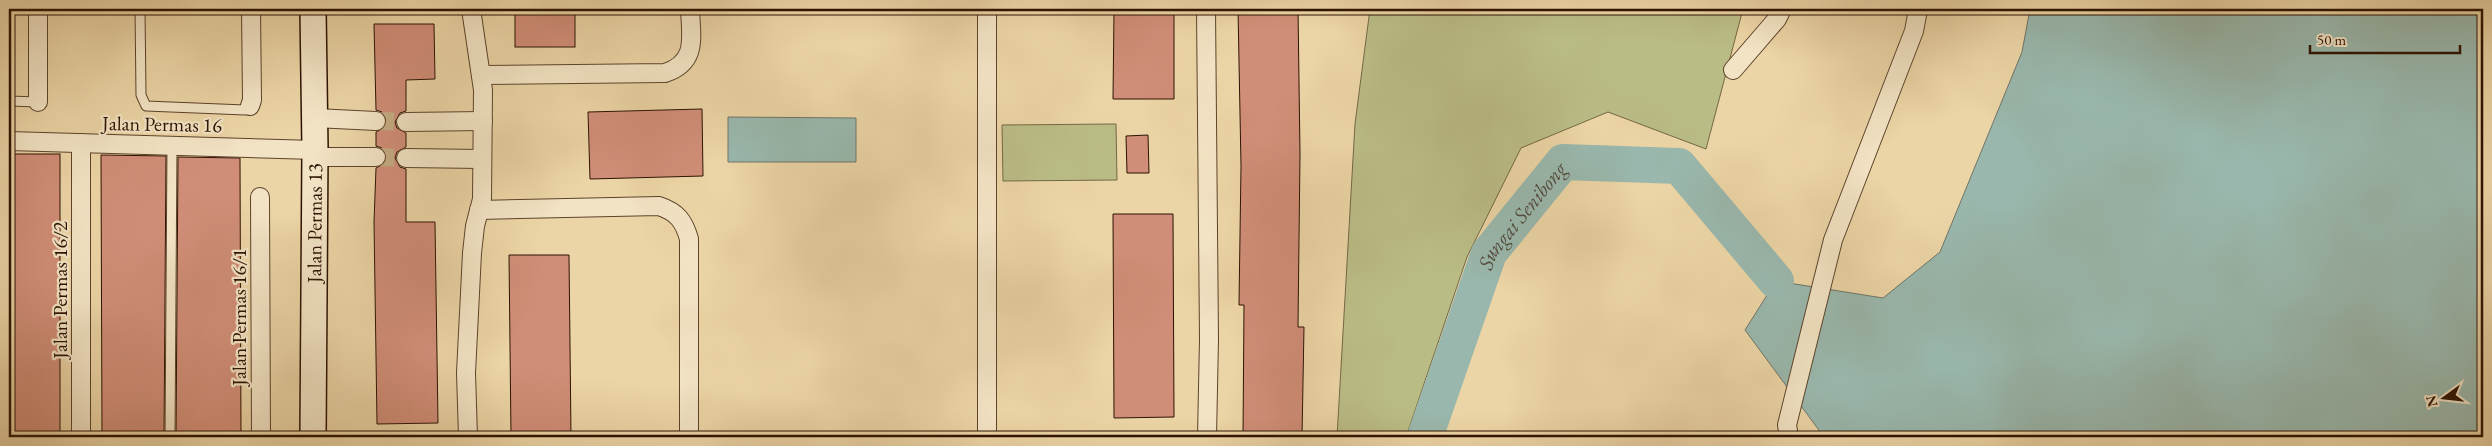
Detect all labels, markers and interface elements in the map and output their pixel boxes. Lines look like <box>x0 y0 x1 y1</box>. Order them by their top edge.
scale bar <box>2310 22 2460 54</box>
text: 50 m <box>2317 30 2346 49</box>
street label: Jalan Permas 16 <box>100 110 223 138</box>
water label: Sungai Senibong <box>1471 155 1573 274</box>
street label: Jalan Permas 13 <box>301 163 328 285</box>
street label: Jalan Permas 16/2 <box>47 221 73 361</box>
street label: Jalan Permas 16/1 <box>226 248 252 388</box>
north arrow <box>2420 374 2470 424</box>
text: N <box>2421 393 2442 409</box>

